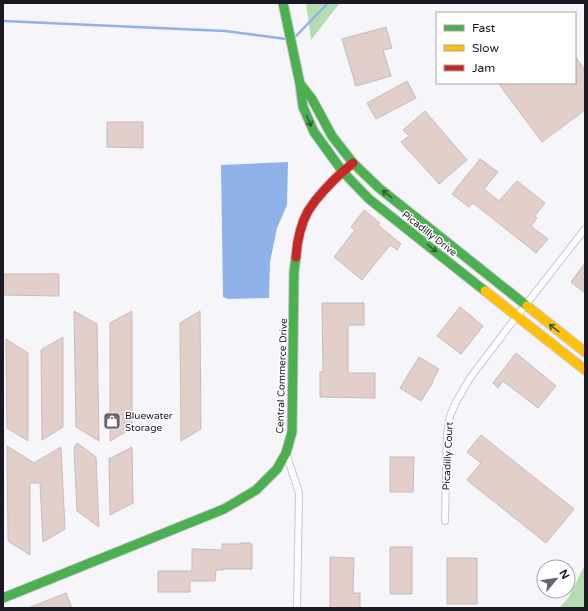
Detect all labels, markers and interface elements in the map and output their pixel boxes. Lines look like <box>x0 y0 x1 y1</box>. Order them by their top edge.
legend <box>436 12 576 84</box>
text: Fast <box>472 21 496 35</box>
text: Slow <box>472 41 499 55</box>
text: Jam <box>472 61 495 75</box>
one-way arrow <box>306 115 313 127</box>
one-way arrow <box>381 190 392 199</box>
street label: Picadilly Drive <box>400 209 460 259</box>
one-way arrow <box>426 244 437 253</box>
street label: Central Commerce Drive <box>274 318 290 434</box>
one-way arrow <box>549 323 560 332</box>
place label: Bluewater Storage <box>125 410 173 434</box>
shop icon: Bluewater Storage <box>102 411 122 431</box>
street label: Picadilly Court <box>440 421 456 491</box>
north arrow <box>536 559 576 599</box>
text: N <box>556 567 572 581</box>

